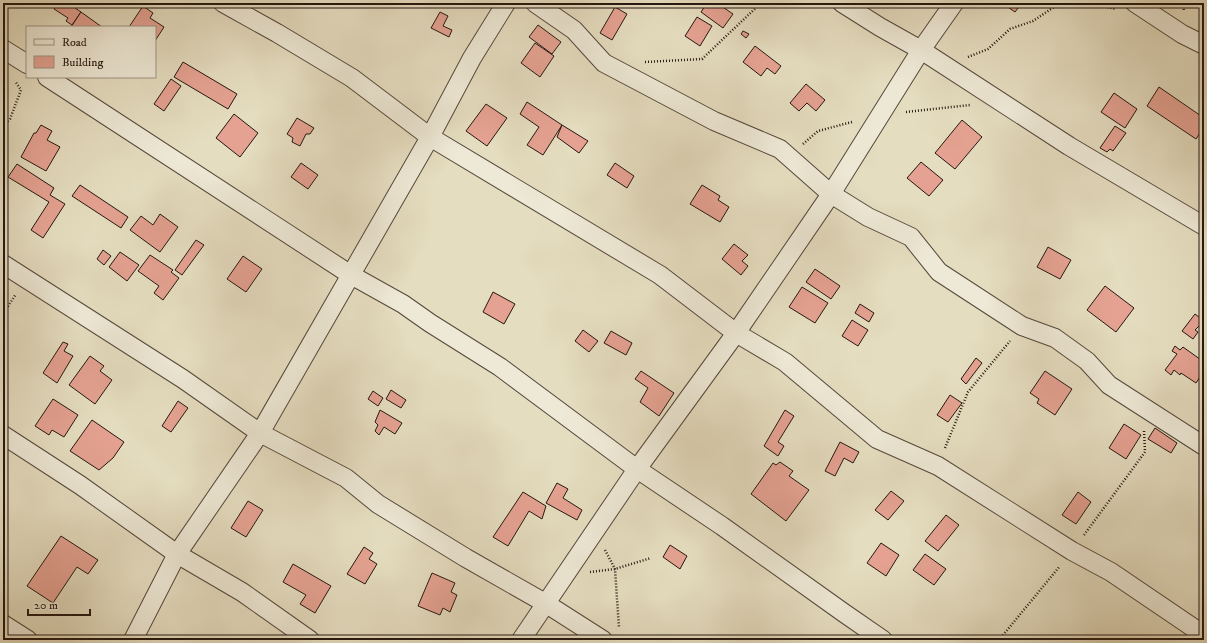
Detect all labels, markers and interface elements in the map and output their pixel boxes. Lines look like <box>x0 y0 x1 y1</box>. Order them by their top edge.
legend <box>26 26 156 78</box>
text: Road <box>62 35 87 50</box>
text: Building <box>62 55 103 70</box>
scale bar <box>28 591 90 617</box>
text: 20 m <box>34 598 58 613</box>

